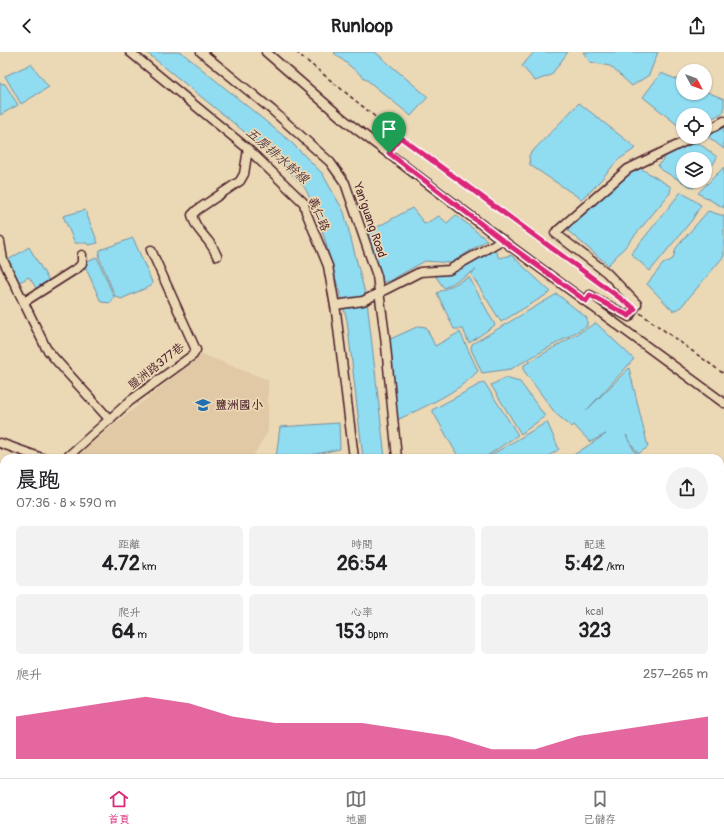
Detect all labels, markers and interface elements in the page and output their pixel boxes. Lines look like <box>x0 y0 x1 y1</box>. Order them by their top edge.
icon: back <box>16 15 38 37</box>
text: Runloop <box>331 15 393 38</box>
icon: share <box>686 15 708 37</box>
north arrow <box>676 64 712 100</box>
map controls <box>676 64 712 188</box>
button: locate <box>676 108 712 144</box>
pin <box>372 112 406 153</box>
icon: arrive <box>378 118 400 140</box>
water label: 五房排水幹線 <box>243 124 313 188</box>
button: layers <box>676 152 712 188</box>
street label: Yan'guang Road <box>349 180 389 260</box>
street label: 義仁路 <box>305 195 332 234</box>
street label: 鹽洲路377巷 <box>125 340 187 393</box>
school or university icon: 鹽洲國小 <box>194 396 212 414</box>
place label: 鹽洲國小 <box>215 398 263 413</box>
text: 晨跑 <box>16 466 60 494</box>
button: share <box>666 467 708 509</box>
text: 07:36 · 8 × 590 m <box>16 495 116 511</box>
text: 距離 <box>118 538 140 551</box>
text: 時間 <box>351 538 373 551</box>
text: 配速 <box>584 538 606 551</box>
text: 4.72 <box>102 551 140 576</box>
text: 26:54 <box>337 551 387 576</box>
text: 5:42 <box>565 551 604 576</box>
text: km <box>140 560 157 573</box>
text: /km <box>604 560 625 573</box>
text: kcal <box>586 605 604 618</box>
text: 爬升 <box>118 606 140 619</box>
text: 心率 <box>351 606 373 619</box>
text: 323 <box>578 618 611 643</box>
text: 64 <box>112 619 135 644</box>
text: 153 <box>336 619 366 644</box>
text: m <box>135 628 147 641</box>
text: bpm <box>366 628 388 641</box>
text: 257–265 m <box>643 666 708 682</box>
text: 爬升 <box>16 667 42 683</box>
tab: 首頁 <box>108 788 130 826</box>
tab: 地圖 <box>345 788 367 826</box>
tab: 已儲存 <box>583 788 616 826</box>

